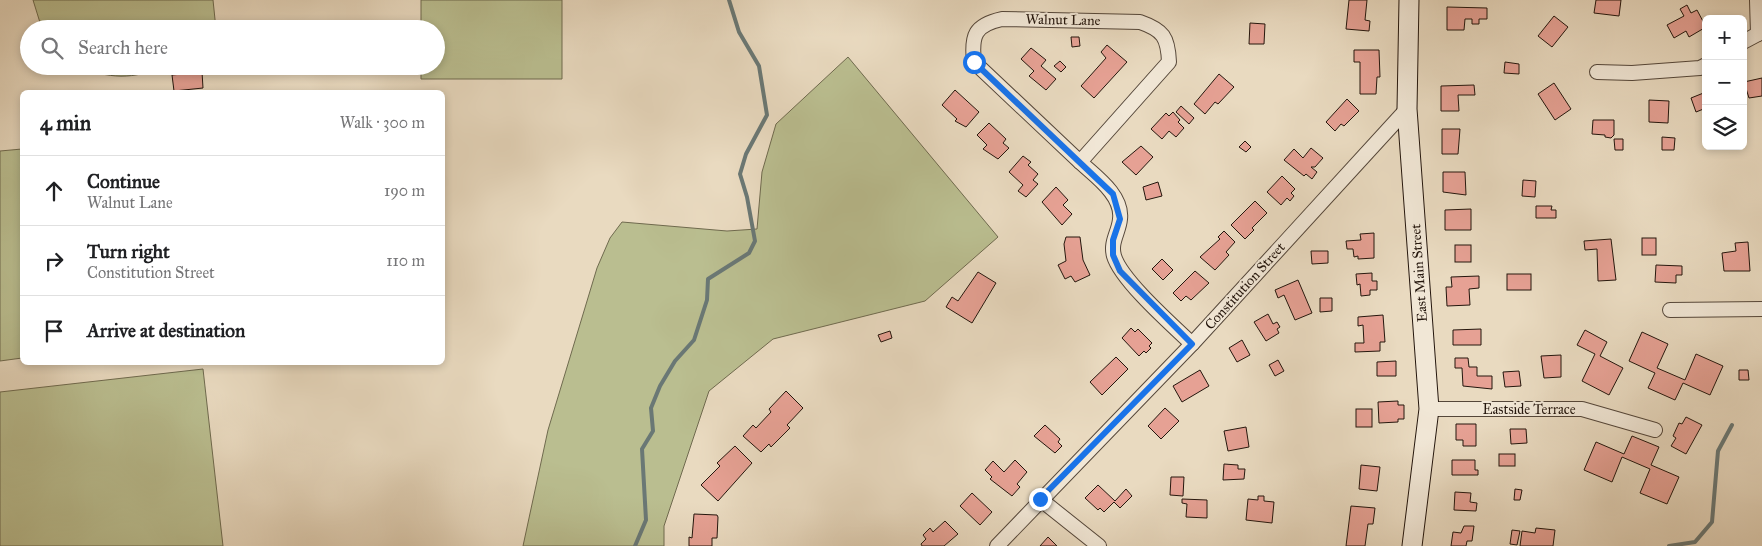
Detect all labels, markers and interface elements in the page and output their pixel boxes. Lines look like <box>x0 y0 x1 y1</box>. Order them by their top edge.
street label: Walnut Lane <box>1025 11 1101 29</box>
map controls <box>1702 15 1747 150</box>
button: + <box>1702 15 1747 60</box>
search box <box>20 20 445 75</box>
icon: search <box>38 34 66 62</box>
text: Search here <box>78 36 168 59</box>
route start <box>963 51 986 74</box>
button: − <box>1702 60 1747 105</box>
button: layers <box>1702 105 1747 150</box>
text: 4 min <box>40 110 91 136</box>
text: Walk · 300 m <box>340 113 425 132</box>
text: Continue <box>87 170 160 193</box>
icon: ahead <box>40 177 68 205</box>
text: 190 m <box>384 181 425 200</box>
text: Walnut Lane <box>87 193 173 212</box>
street label: East Main Street <box>1407 223 1431 323</box>
street label: Constitution Street <box>1201 239 1289 333</box>
text: Turn right <box>87 240 170 263</box>
icon: right <box>40 247 68 275</box>
text: 110 m <box>386 251 425 270</box>
text: Constitution Street <box>87 263 215 282</box>
icon: arrive <box>40 317 68 345</box>
text: Arrive at destination <box>87 319 245 342</box>
street label: Eastside Terrace <box>1482 401 1576 418</box>
route end <box>1029 488 1052 511</box>

